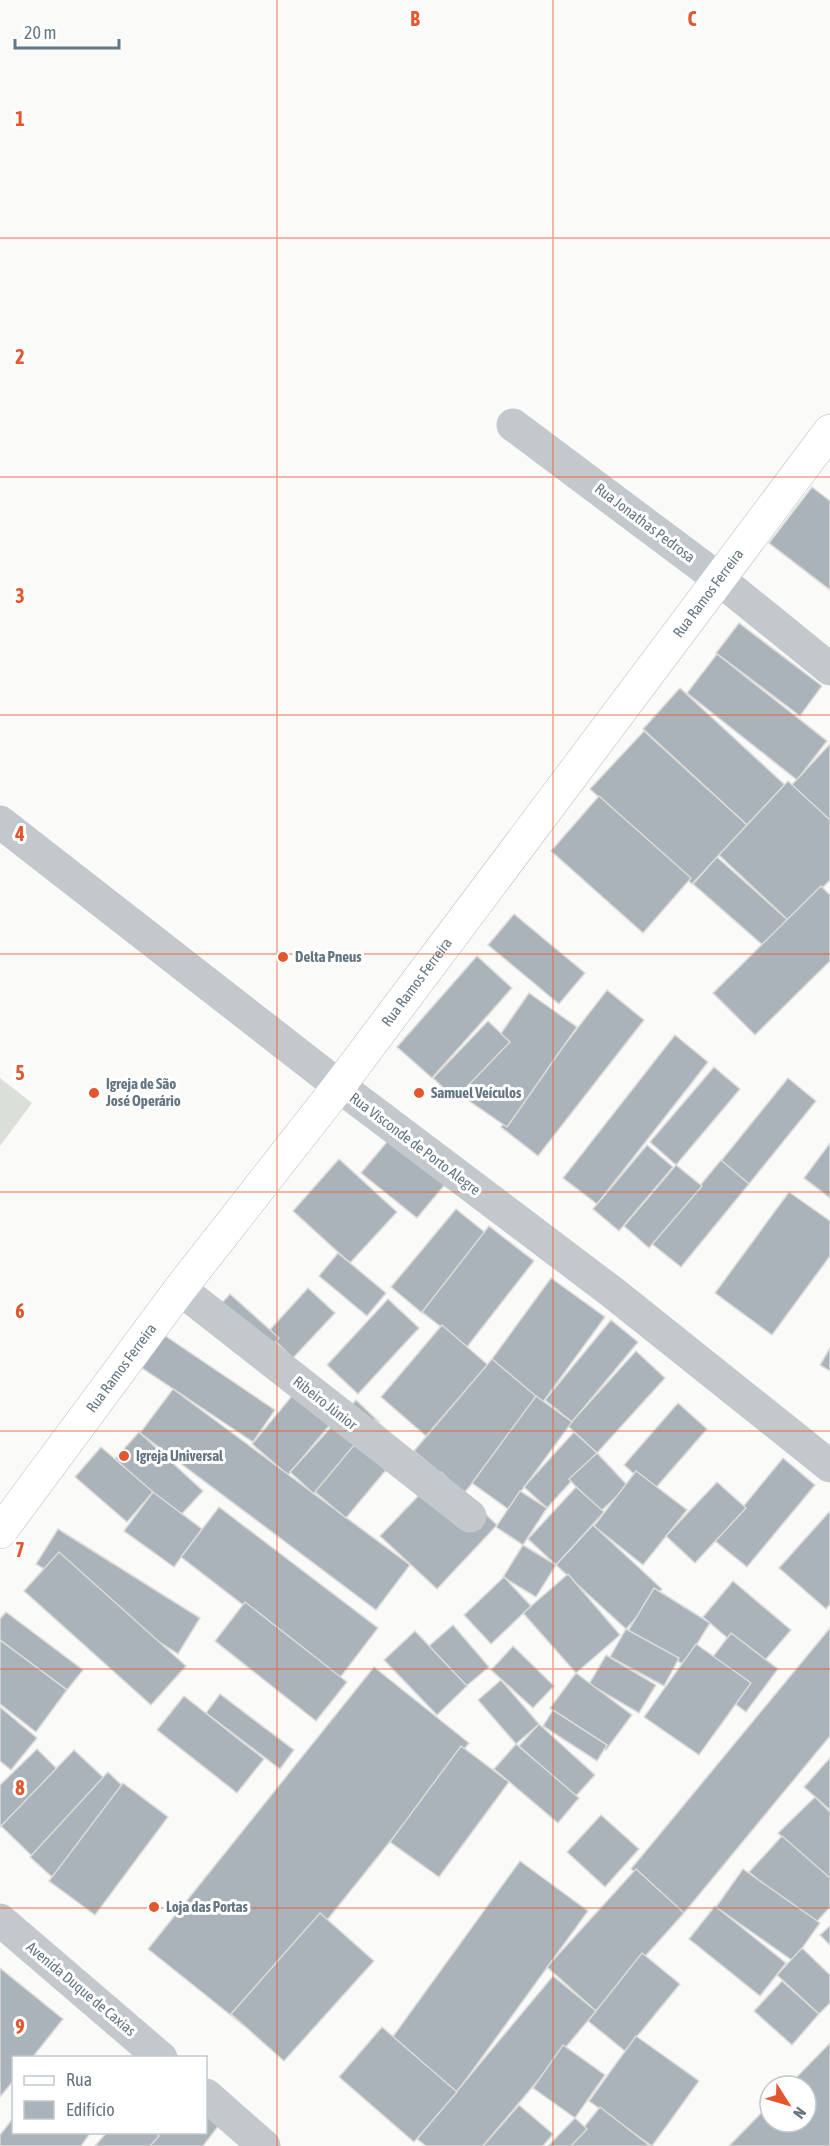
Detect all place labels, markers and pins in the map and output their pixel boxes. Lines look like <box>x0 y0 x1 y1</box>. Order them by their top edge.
place label: Delta Pneus <box>295 948 362 965</box>
marker: Delta Pneus <box>276 950 290 964</box>
place label: Igreja de São José Operário <box>105 1075 181 1109</box>
place label: Samuel Veículos <box>431 1084 522 1101</box>
marker: Igreja de São José Operário <box>87 1086 101 1100</box>
marker: Samuel Veículos <box>412 1086 426 1100</box>
place label: Igreja Universal <box>136 1447 224 1464</box>
marker: Igreja Universal <box>117 1449 131 1463</box>
place label: Loja das Portas <box>166 1898 249 1915</box>
marker: Loja das Portas <box>147 1900 161 1914</box>

